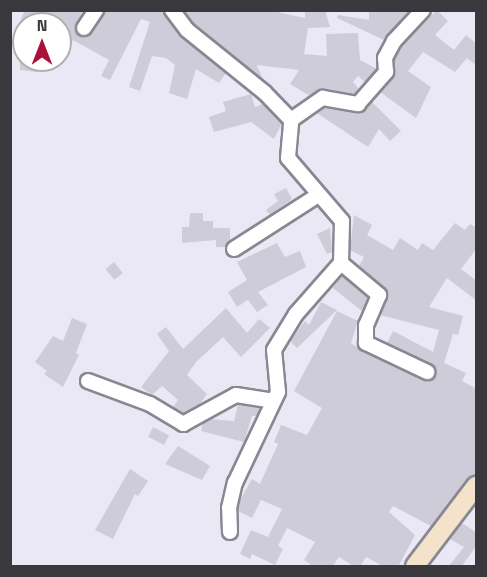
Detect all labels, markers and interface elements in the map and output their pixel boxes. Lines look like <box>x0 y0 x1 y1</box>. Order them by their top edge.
north arrow <box>12 12 72 72</box>
text: N <box>37 15 47 36</box>

